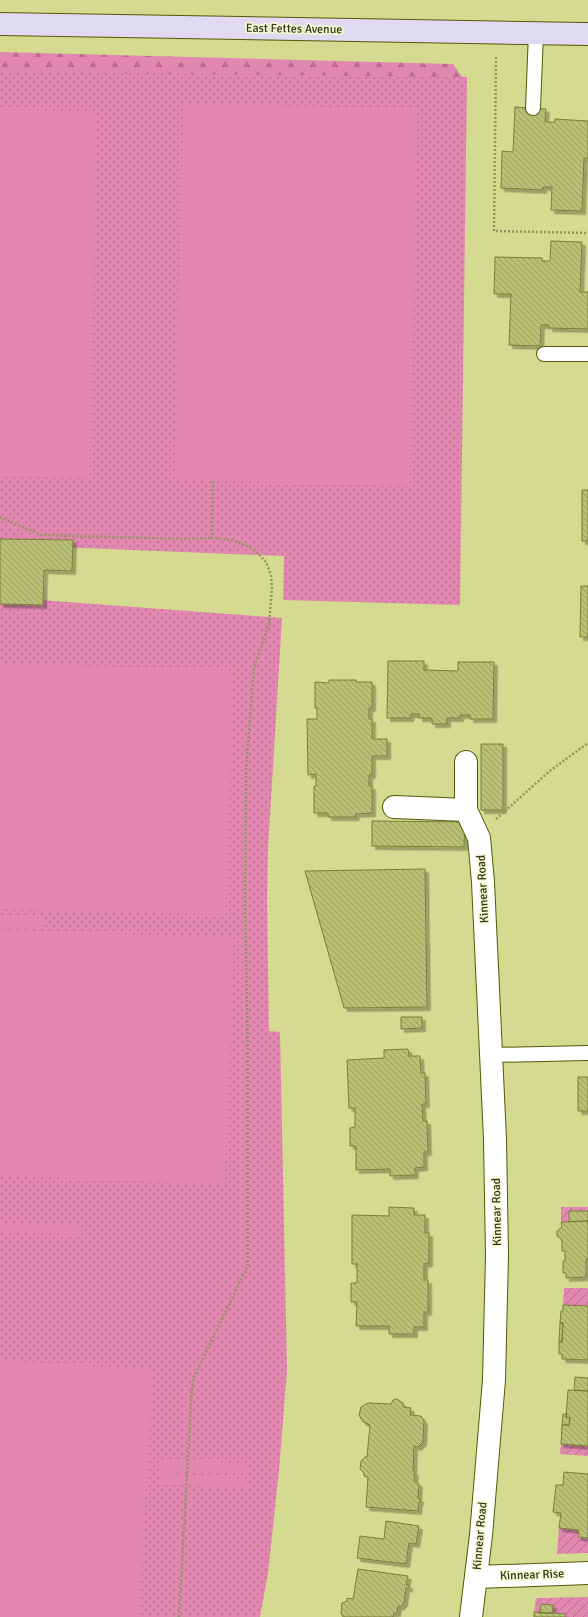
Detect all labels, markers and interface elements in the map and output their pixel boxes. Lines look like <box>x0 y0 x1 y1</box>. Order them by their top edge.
street label: East Fettes Avenue <box>246 21 342 37</box>
street label: Kinnear Road <box>474 854 492 924</box>
street label: Kinnear Road <box>489 1178 505 1246</box>
street label: Kinnear Road <box>470 1501 490 1571</box>
street label: Kinnear Rise <box>500 1566 564 1584</box>

